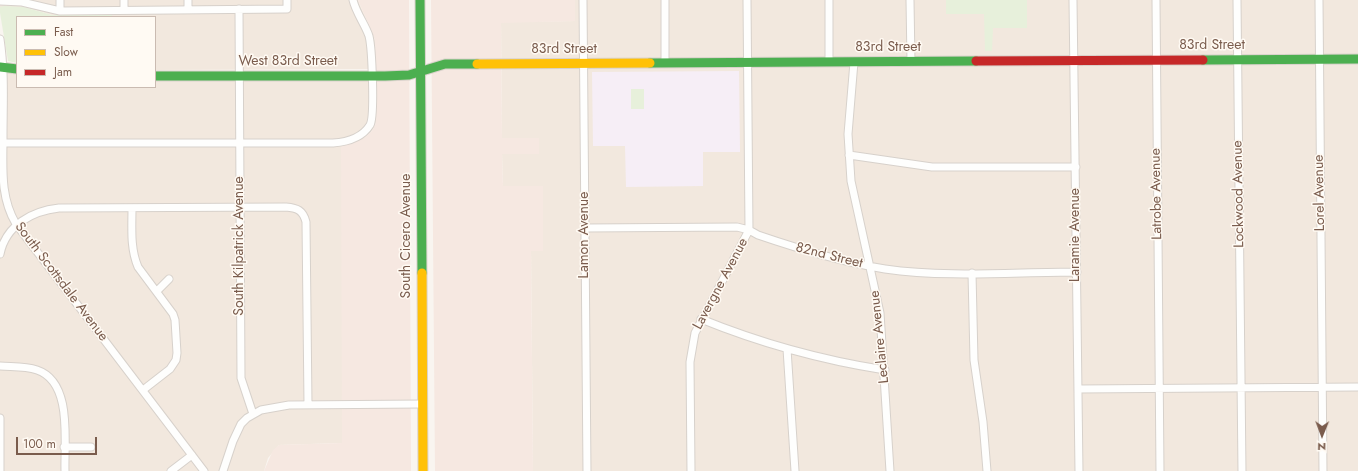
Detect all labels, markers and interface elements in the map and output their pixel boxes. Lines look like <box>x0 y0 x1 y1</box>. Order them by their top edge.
legend <box>16 16 156 88</box>
text: Fast <box>54 23 73 41</box>
street label: 83rd Street <box>1179 38 1245 54</box>
street label: 83rd Street <box>855 40 921 56</box>
street label: 83rd Street <box>531 42 597 58</box>
text: Slow <box>54 43 78 61</box>
street label: West 83rd Street <box>239 54 337 70</box>
text: Jam <box>54 63 72 81</box>
street label: Lockwood Avenue <box>1230 140 1248 248</box>
street label: Latrobe Avenue <box>1148 148 1166 240</box>
street label: Lorel Avenue <box>1311 154 1329 232</box>
street label: South Cicero Avenue <box>399 174 415 298</box>
street label: South Kilpatrick Avenue <box>232 176 248 316</box>
street label: Laramie Avenue <box>1068 188 1084 282</box>
street label: Lamon Avenue <box>577 192 593 278</box>
street label: South Scottsdale Avenue <box>11 219 111 345</box>
street label: Lavergne Avenue <box>690 235 752 333</box>
street label: 82nd Street <box>794 240 864 272</box>
street label: Leclaire Avenue <box>867 290 893 384</box>
north arrow <box>1302 415 1342 455</box>
scale bar <box>18 429 99 455</box>
text: 100 m <box>23 435 56 453</box>
text: N <box>1317 439 1326 455</box>

